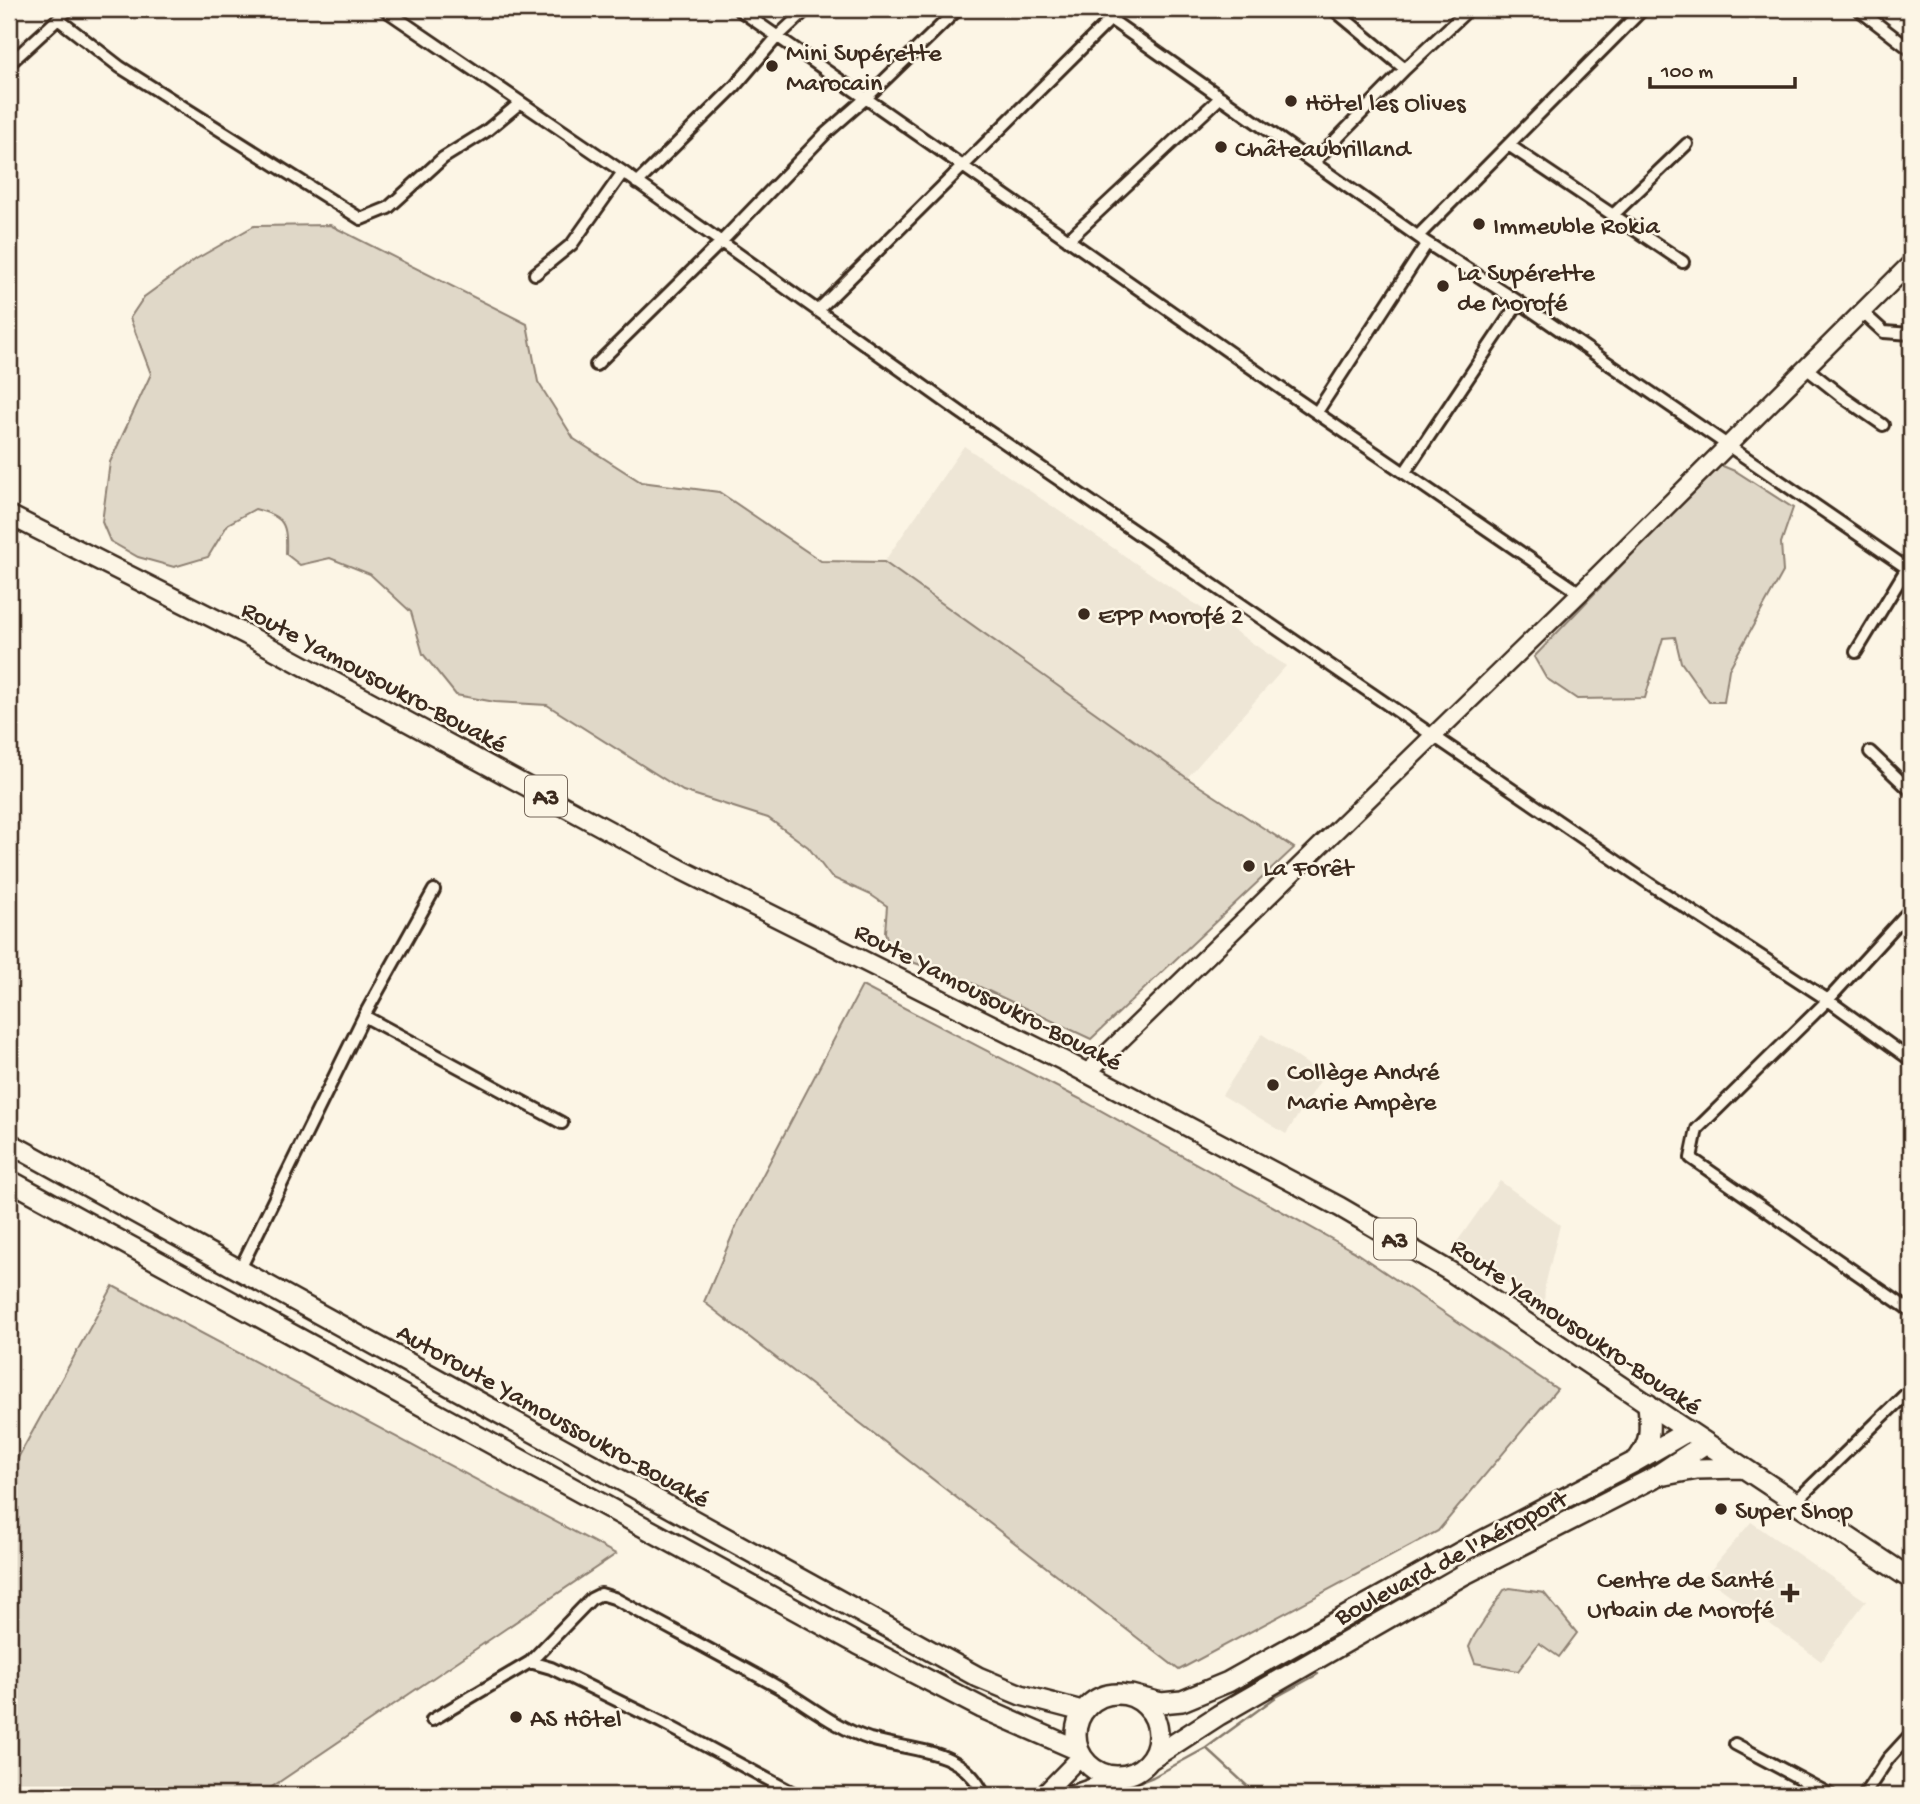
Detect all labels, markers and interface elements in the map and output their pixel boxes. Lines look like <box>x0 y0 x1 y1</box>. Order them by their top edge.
place label: Mini Supérette Marocain <box>786 40 942 101</box>
scale bar <box>1650 46 1796 90</box>
marker: Mini Supérette Marocain <box>764 58 780 74</box>
text: 100 m <box>1660 61 1713 86</box>
place label: Hötel les Olives <box>1305 90 1467 121</box>
marker: Hötel les Olives <box>1283 93 1299 109</box>
place label: Châteaubrilland <box>1235 136 1412 167</box>
marker: Châteaubrilland <box>1213 139 1229 155</box>
place label: Immeuble Rokia <box>1493 213 1661 244</box>
marker: Immeuble Rokia <box>1471 216 1487 232</box>
place label: La Supérette de Morofé <box>1457 260 1595 321</box>
marker: La Supérette de Morofé <box>1435 278 1451 294</box>
street label: Route Yamousoukro-Bouaké <box>235 596 511 762</box>
place label: EPP Morofé 2 <box>1098 603 1244 634</box>
marker: EPP Morofé 2 <box>1076 606 1092 622</box>
road number: A3 <box>525 776 567 816</box>
place label: La Forêt <box>1263 855 1356 886</box>
marker: La Forêt <box>1241 858 1257 874</box>
street label: Route Yamousoukro-Bouaké <box>848 918 1127 1080</box>
place label: Collège André Marie Ampère <box>1287 1059 1440 1120</box>
marker: Collège André Marie Ampère <box>1265 1077 1281 1093</box>
road number: A3 <box>1374 1218 1416 1260</box>
street label: Route Yamousoukro-Bouaké <box>1443 1233 1706 1425</box>
street label: Autoroute Yamoussoukro-Bouaké <box>390 1319 714 1517</box>
street label: Boulevard de l'Aéroport <box>1329 1484 1576 1635</box>
place label: Super Shop <box>1735 1498 1853 1529</box>
marker: Super Shop <box>1713 1501 1729 1517</box>
place label: Centre de Santé Urbain de Morofé <box>1587 1567 1775 1628</box>
marker: Centre de Santé Urbain de Morofé <box>1780 1583 1800 1603</box>
place label: AS Hôtel <box>530 1706 622 1737</box>
marker: AS Hôtel <box>508 1709 524 1725</box>

